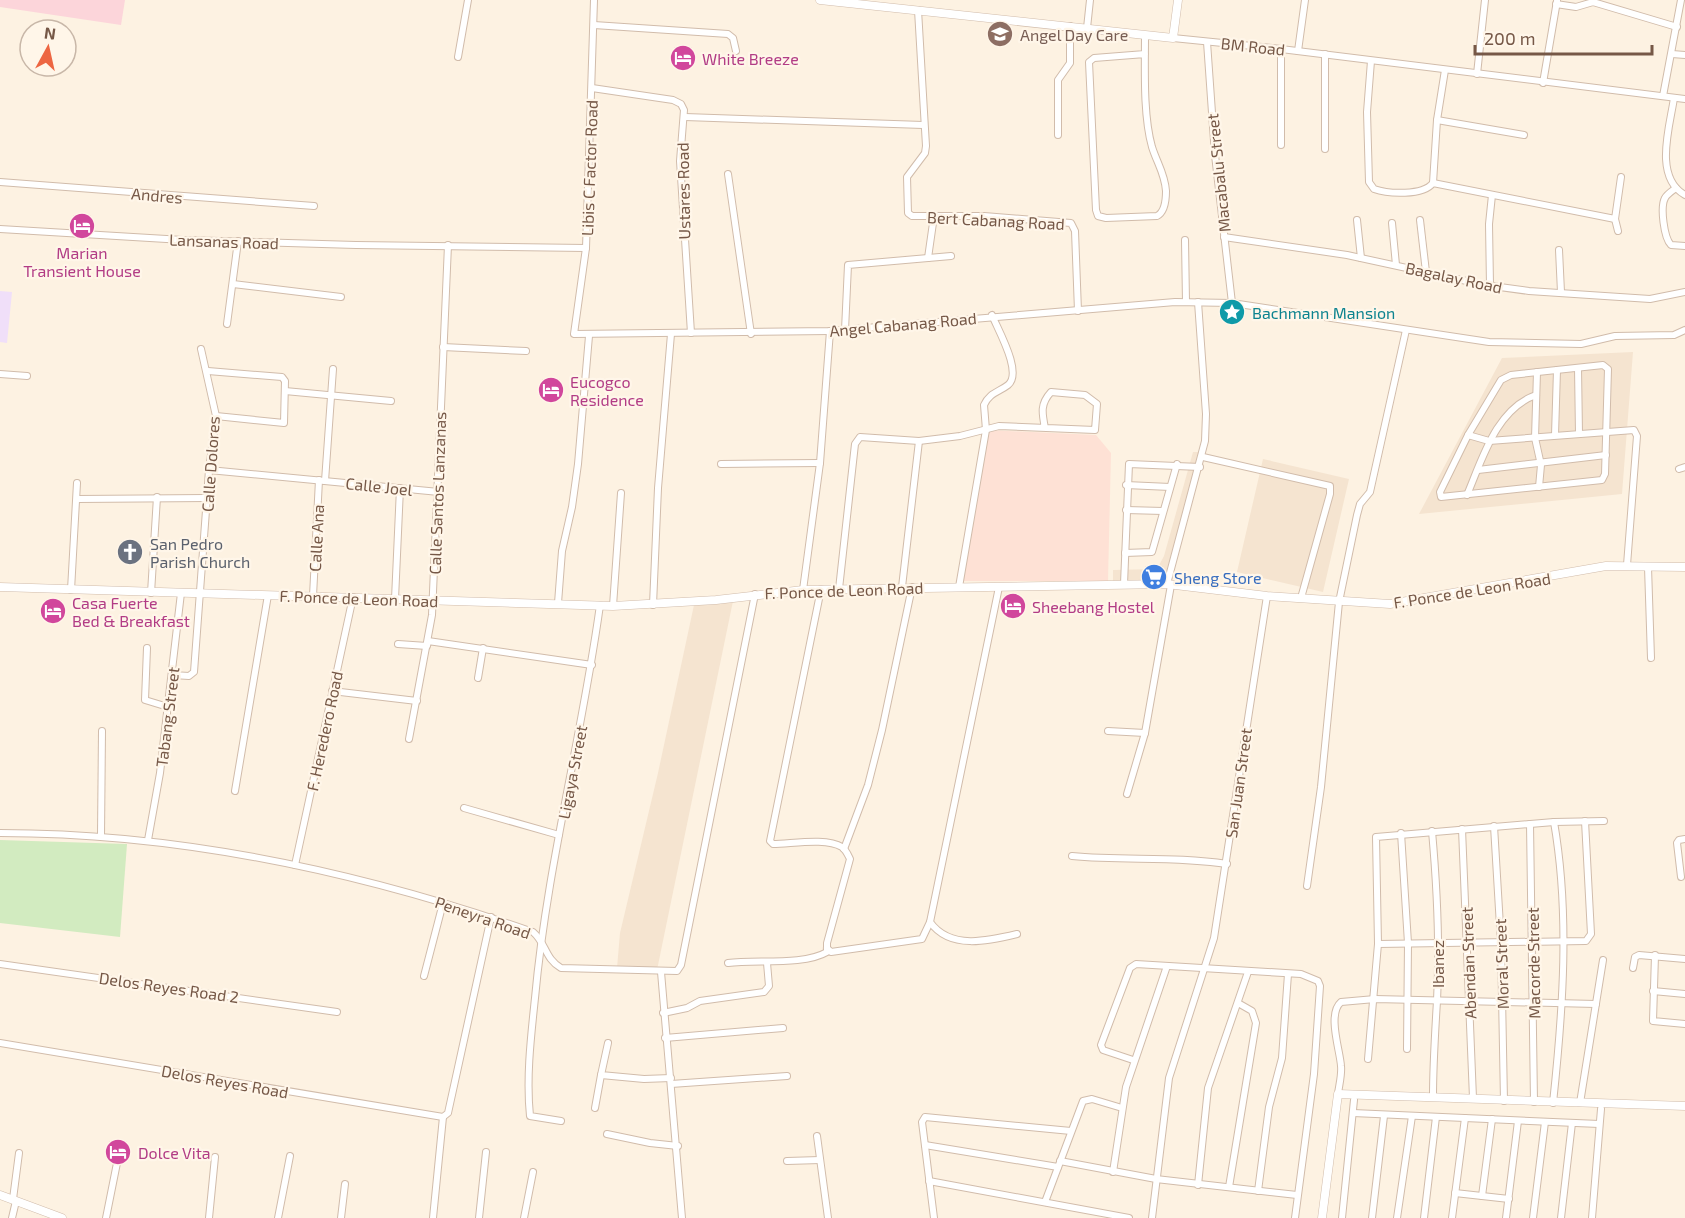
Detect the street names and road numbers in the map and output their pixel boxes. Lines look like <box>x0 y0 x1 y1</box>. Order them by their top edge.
street label: BM Road <box>1220 33 1286 59</box>
street label: Libis C Factor Road <box>577 100 601 236</box>
street label: Macabalu Street <box>1202 113 1234 233</box>
street label: Ustares Road <box>673 142 693 240</box>
street label: Andres <box>131 183 183 207</box>
street label: Bert Cabanag Road <box>927 207 1065 233</box>
street label: Lansanas Road <box>169 230 279 252</box>
street label: Bagalay Road <box>1404 257 1504 297</box>
street label: Angel Cabanag Road <box>829 308 977 340</box>
street label: Calle Santos Lanzanas <box>425 411 449 575</box>
street label: Calle Dolores <box>197 415 223 513</box>
street label: Calle Joel <box>345 473 414 499</box>
street label: Calle Ana <box>305 504 327 572</box>
street label: F. Ponce de Leon Road <box>1392 568 1552 612</box>
street label: F. Ponce de Leon Road <box>764 578 924 602</box>
street label: F. Ponce de Leon Road <box>279 586 439 610</box>
street label: Tabang Street <box>151 666 183 768</box>
street label: F. Heredero Road <box>302 669 346 793</box>
street label: Ligaya Street <box>554 724 590 820</box>
street label: San Juan Street <box>1221 727 1255 839</box>
street label: Peneyra Road <box>433 892 533 942</box>
street label: Abendan Street <box>1457 907 1479 1019</box>
street label: Macorde Street <box>1523 907 1543 1019</box>
street label: Moral Street <box>1490 918 1512 1010</box>
street label: Ibanez <box>1428 940 1447 988</box>
street label: Delos Reyes Road 2 <box>98 968 240 1006</box>
street label: Delos Reyes Road <box>160 1060 290 1102</box>

